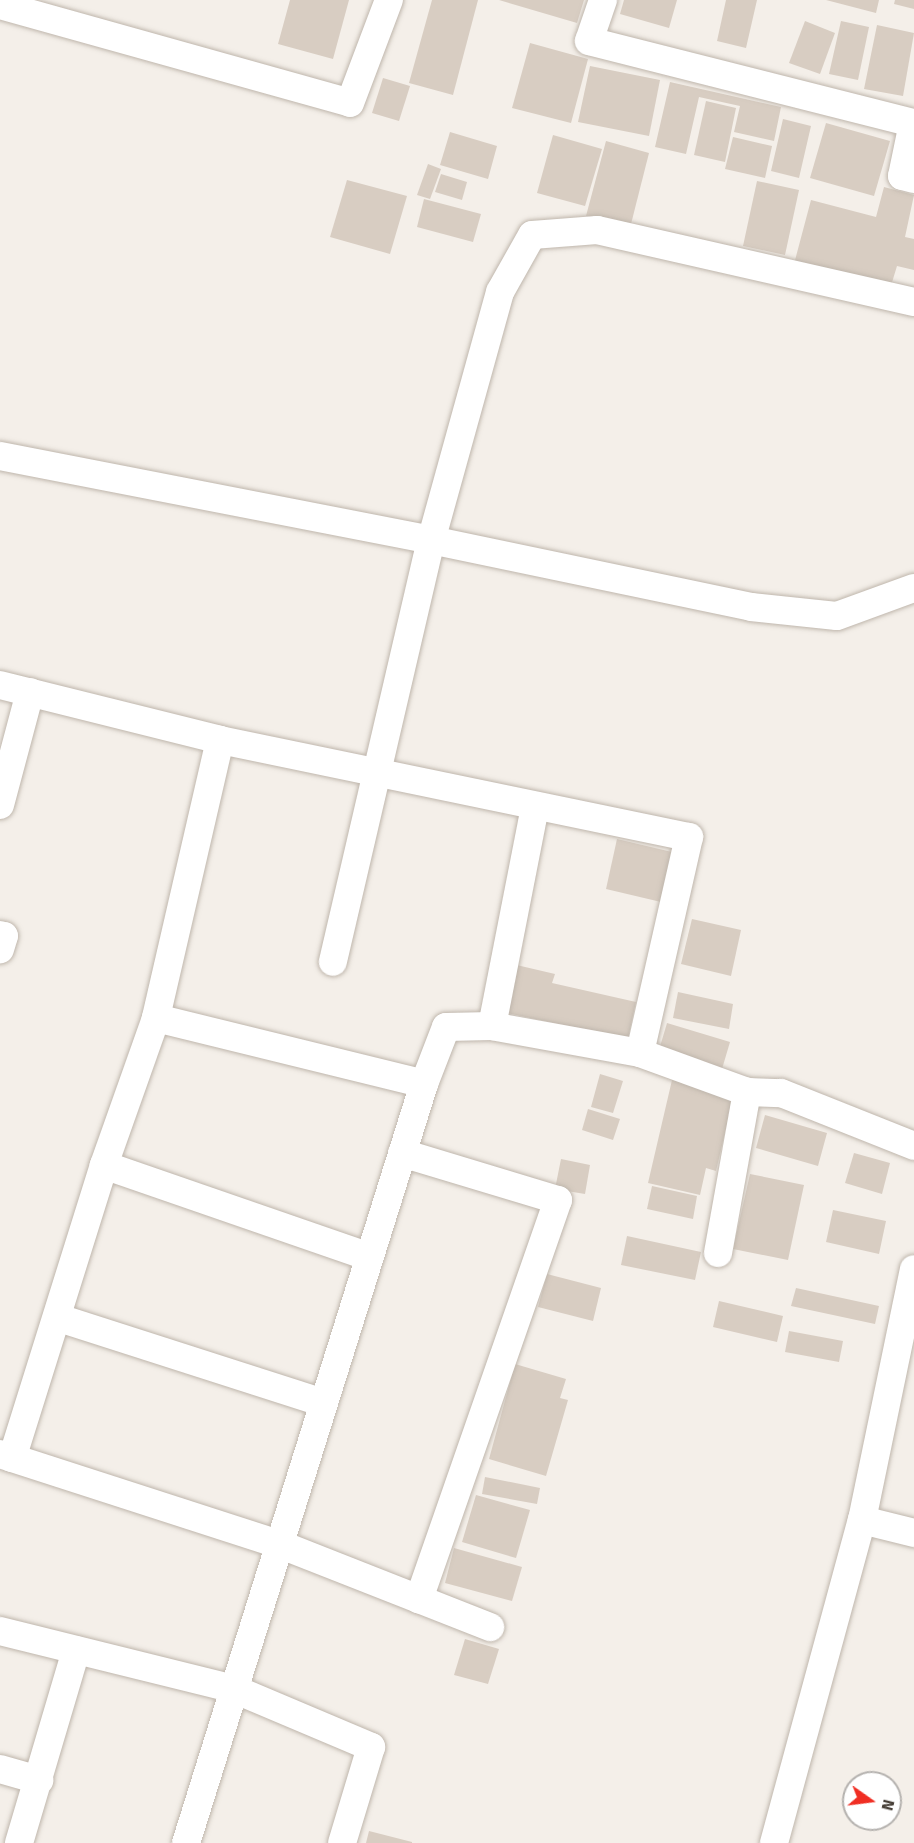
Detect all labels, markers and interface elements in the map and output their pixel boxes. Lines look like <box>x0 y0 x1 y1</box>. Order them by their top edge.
north arrow <box>842 1771 902 1831</box>
text: N <box>878 1798 899 1812</box>

